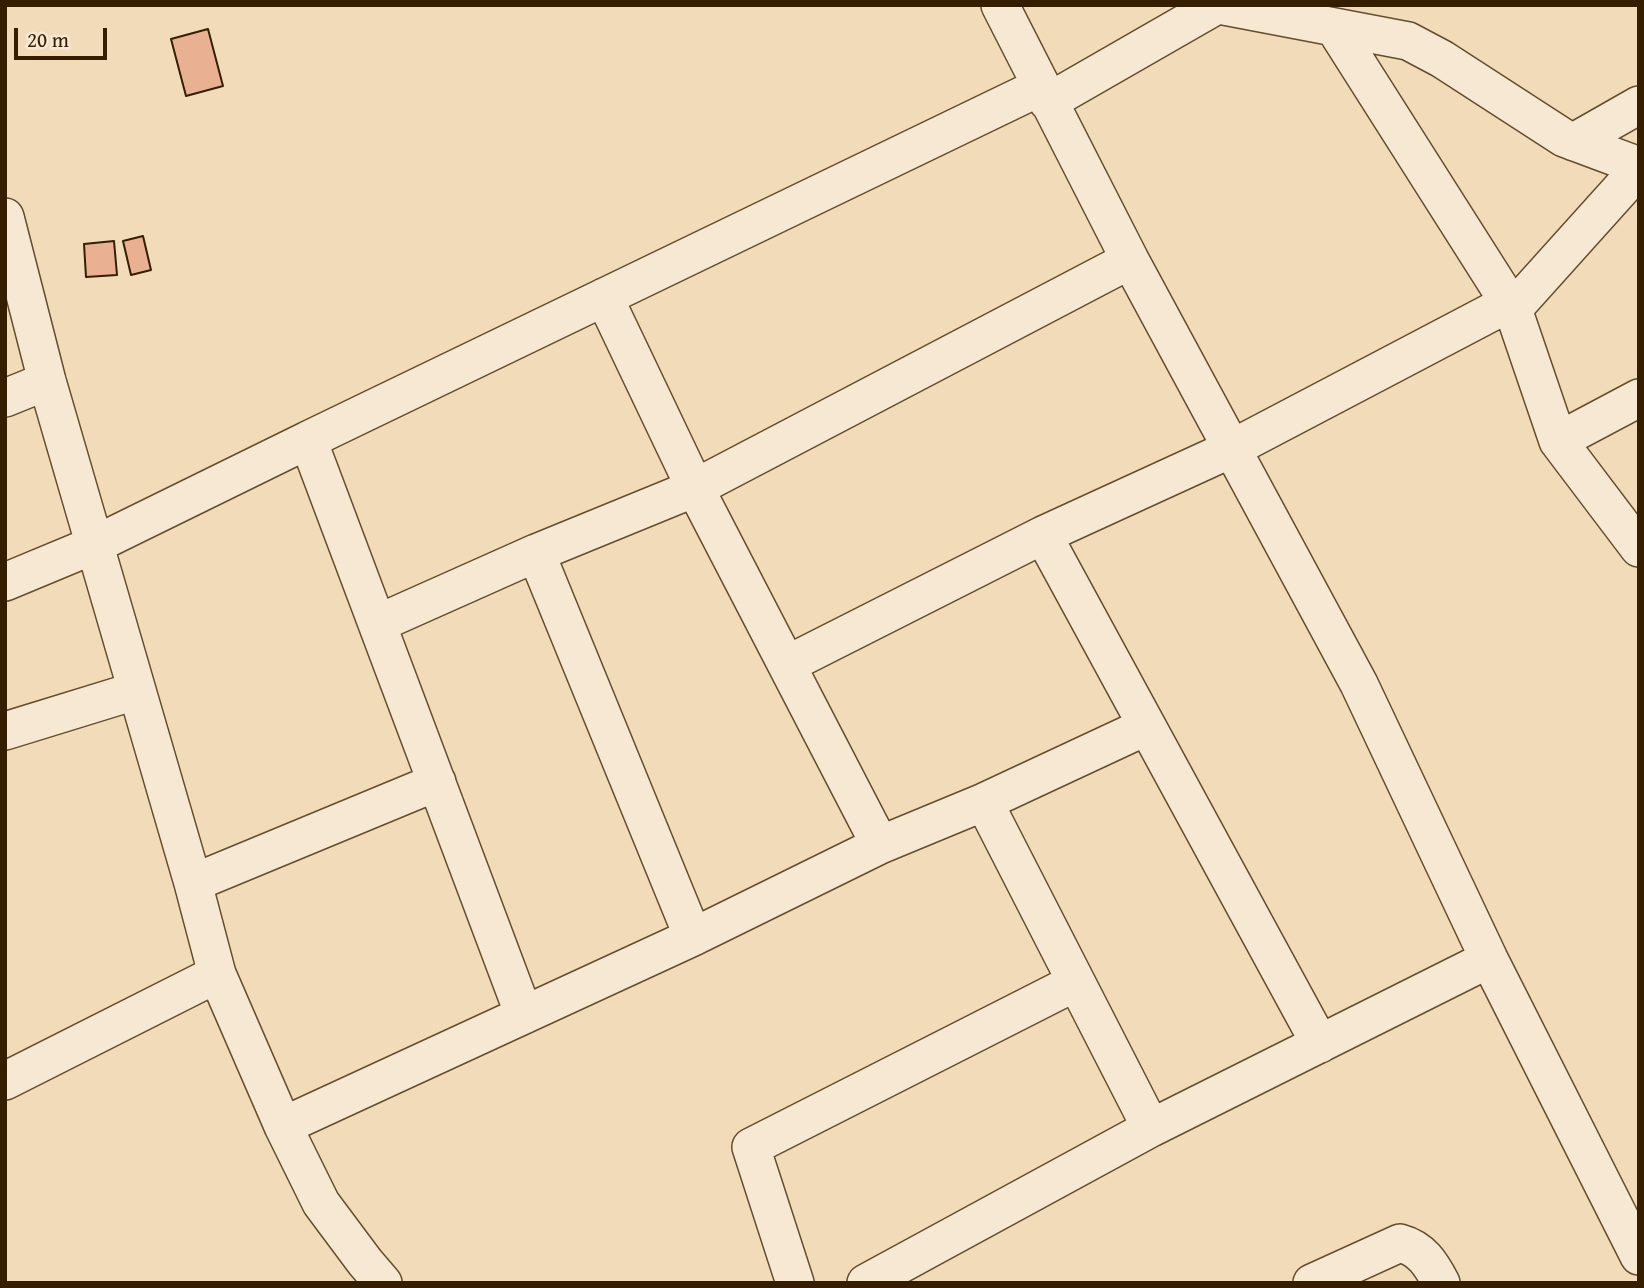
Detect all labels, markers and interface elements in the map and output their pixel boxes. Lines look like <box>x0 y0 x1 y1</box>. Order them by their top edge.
scale bar <box>18 14 110 58</box>
text: 20 m <box>27 24 69 55</box>

